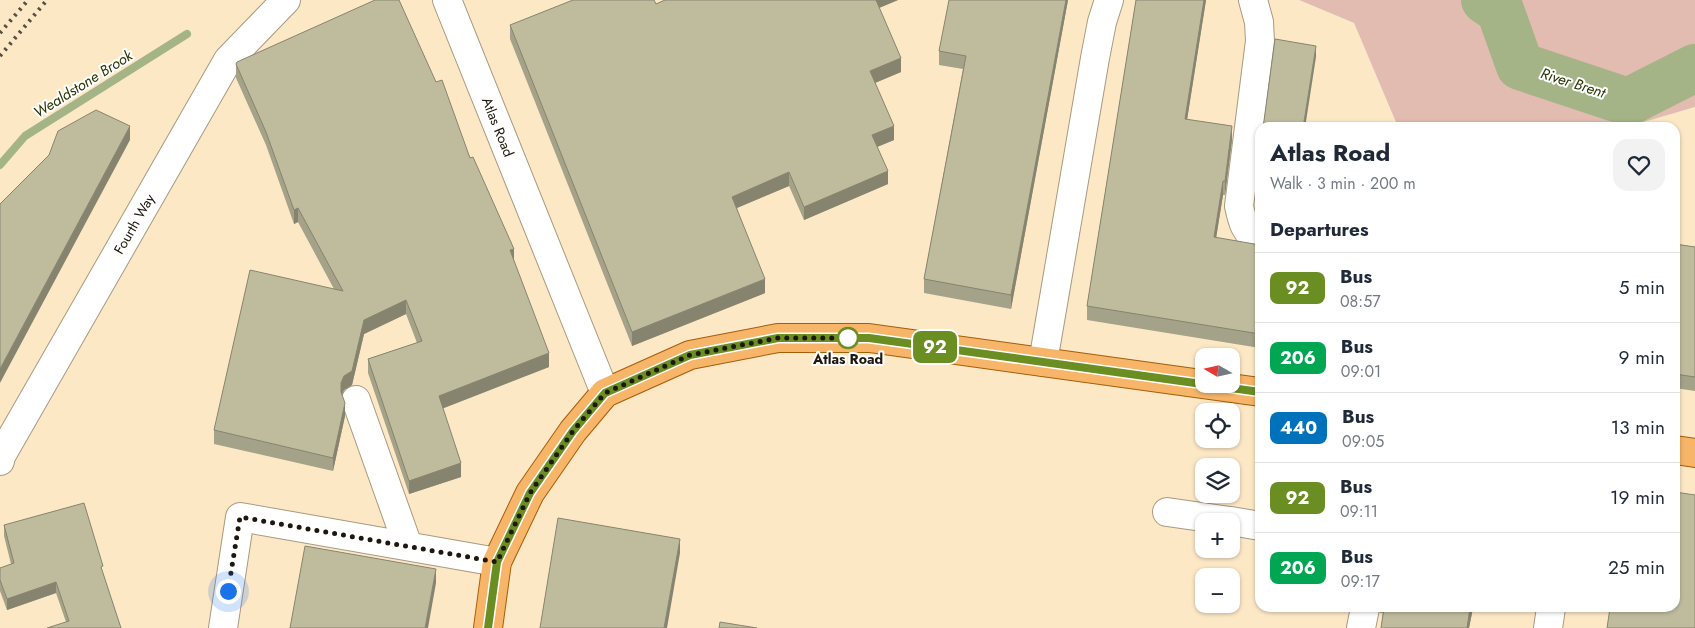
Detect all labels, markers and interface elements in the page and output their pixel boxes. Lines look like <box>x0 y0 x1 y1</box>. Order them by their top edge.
water label: Wealdstone Brook <box>29 44 137 123</box>
water label: River Brent <box>1538 62 1610 104</box>
street label: Atlas Road <box>477 94 519 160</box>
text: Atlas Road <box>1270 135 1390 170</box>
button: heart <box>1613 139 1665 191</box>
text: Walk · 3 min · 200 m <box>1270 172 1416 195</box>
street label: Fourth Way <box>109 189 160 258</box>
text: Departures <box>1270 216 1369 243</box>
text: Bus <box>1340 263 1372 290</box>
text: 5 min <box>1619 274 1665 301</box>
text: 92 <box>1286 275 1309 301</box>
text: 08:57 <box>1340 290 1381 313</box>
marker: Atlas Road <box>837 327 859 349</box>
line badge: 92 <box>912 331 958 363</box>
text: Bus <box>1341 333 1373 360</box>
text: 92 <box>923 334 947 360</box>
text: 9 min <box>1619 344 1665 371</box>
text: 206 <box>1280 345 1316 371</box>
north arrow <box>1195 348 1240 392</box>
map controls <box>1195 348 1240 613</box>
place label: Atlas Road <box>812 349 883 369</box>
text: 09:01 <box>1341 360 1381 383</box>
button: locate <box>1195 403 1240 448</box>
text: Bus <box>1342 403 1374 430</box>
text: 13 min <box>1611 414 1665 441</box>
text: 440 <box>1280 415 1317 441</box>
text: 09:05 <box>1342 430 1384 453</box>
button: layers <box>1195 458 1240 503</box>
text: Bus <box>1340 473 1372 500</box>
text: 19 min <box>1610 484 1665 511</box>
text: 92 <box>1286 485 1309 511</box>
text: 09:11 <box>1340 500 1378 523</box>
button: + <box>1195 513 1240 558</box>
text: Bus <box>1341 543 1373 570</box>
text: 25 min <box>1608 554 1665 581</box>
text: 206 <box>1280 555 1316 581</box>
button: − <box>1195 568 1240 613</box>
text: 09:17 <box>1341 570 1380 593</box>
your location <box>216 579 241 604</box>

